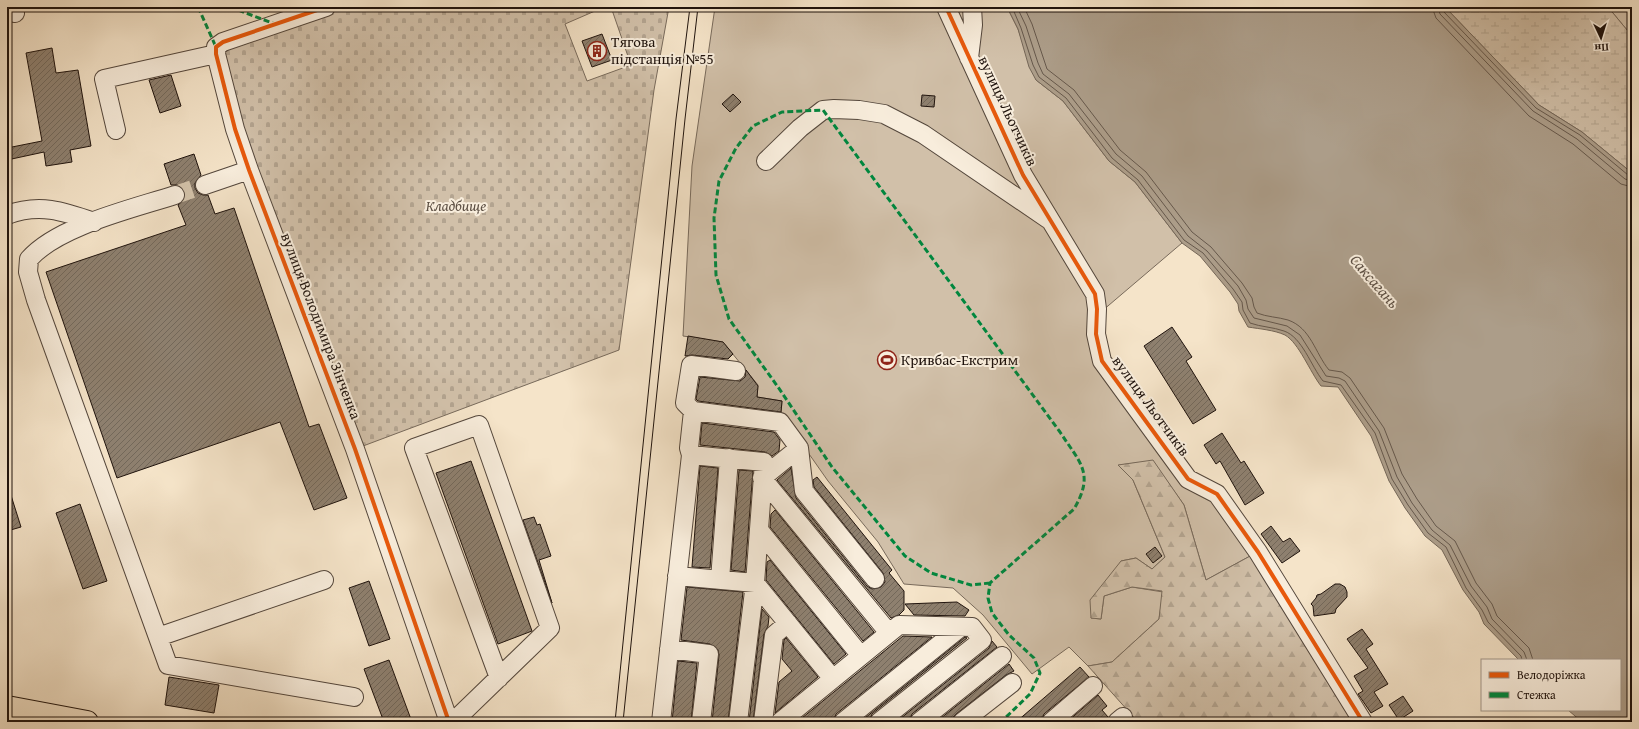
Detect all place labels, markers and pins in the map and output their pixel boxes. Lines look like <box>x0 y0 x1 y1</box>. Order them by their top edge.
place label: Тягова підстанція №55 <box>611 31 714 69</box>
building icon: Тягова підстанція №55 <box>586 40 608 62</box>
sports icon: Кривбас-Екстрим <box>876 349 898 371</box>
place label: Кривбас-Екстрим <box>901 349 1019 370</box>

